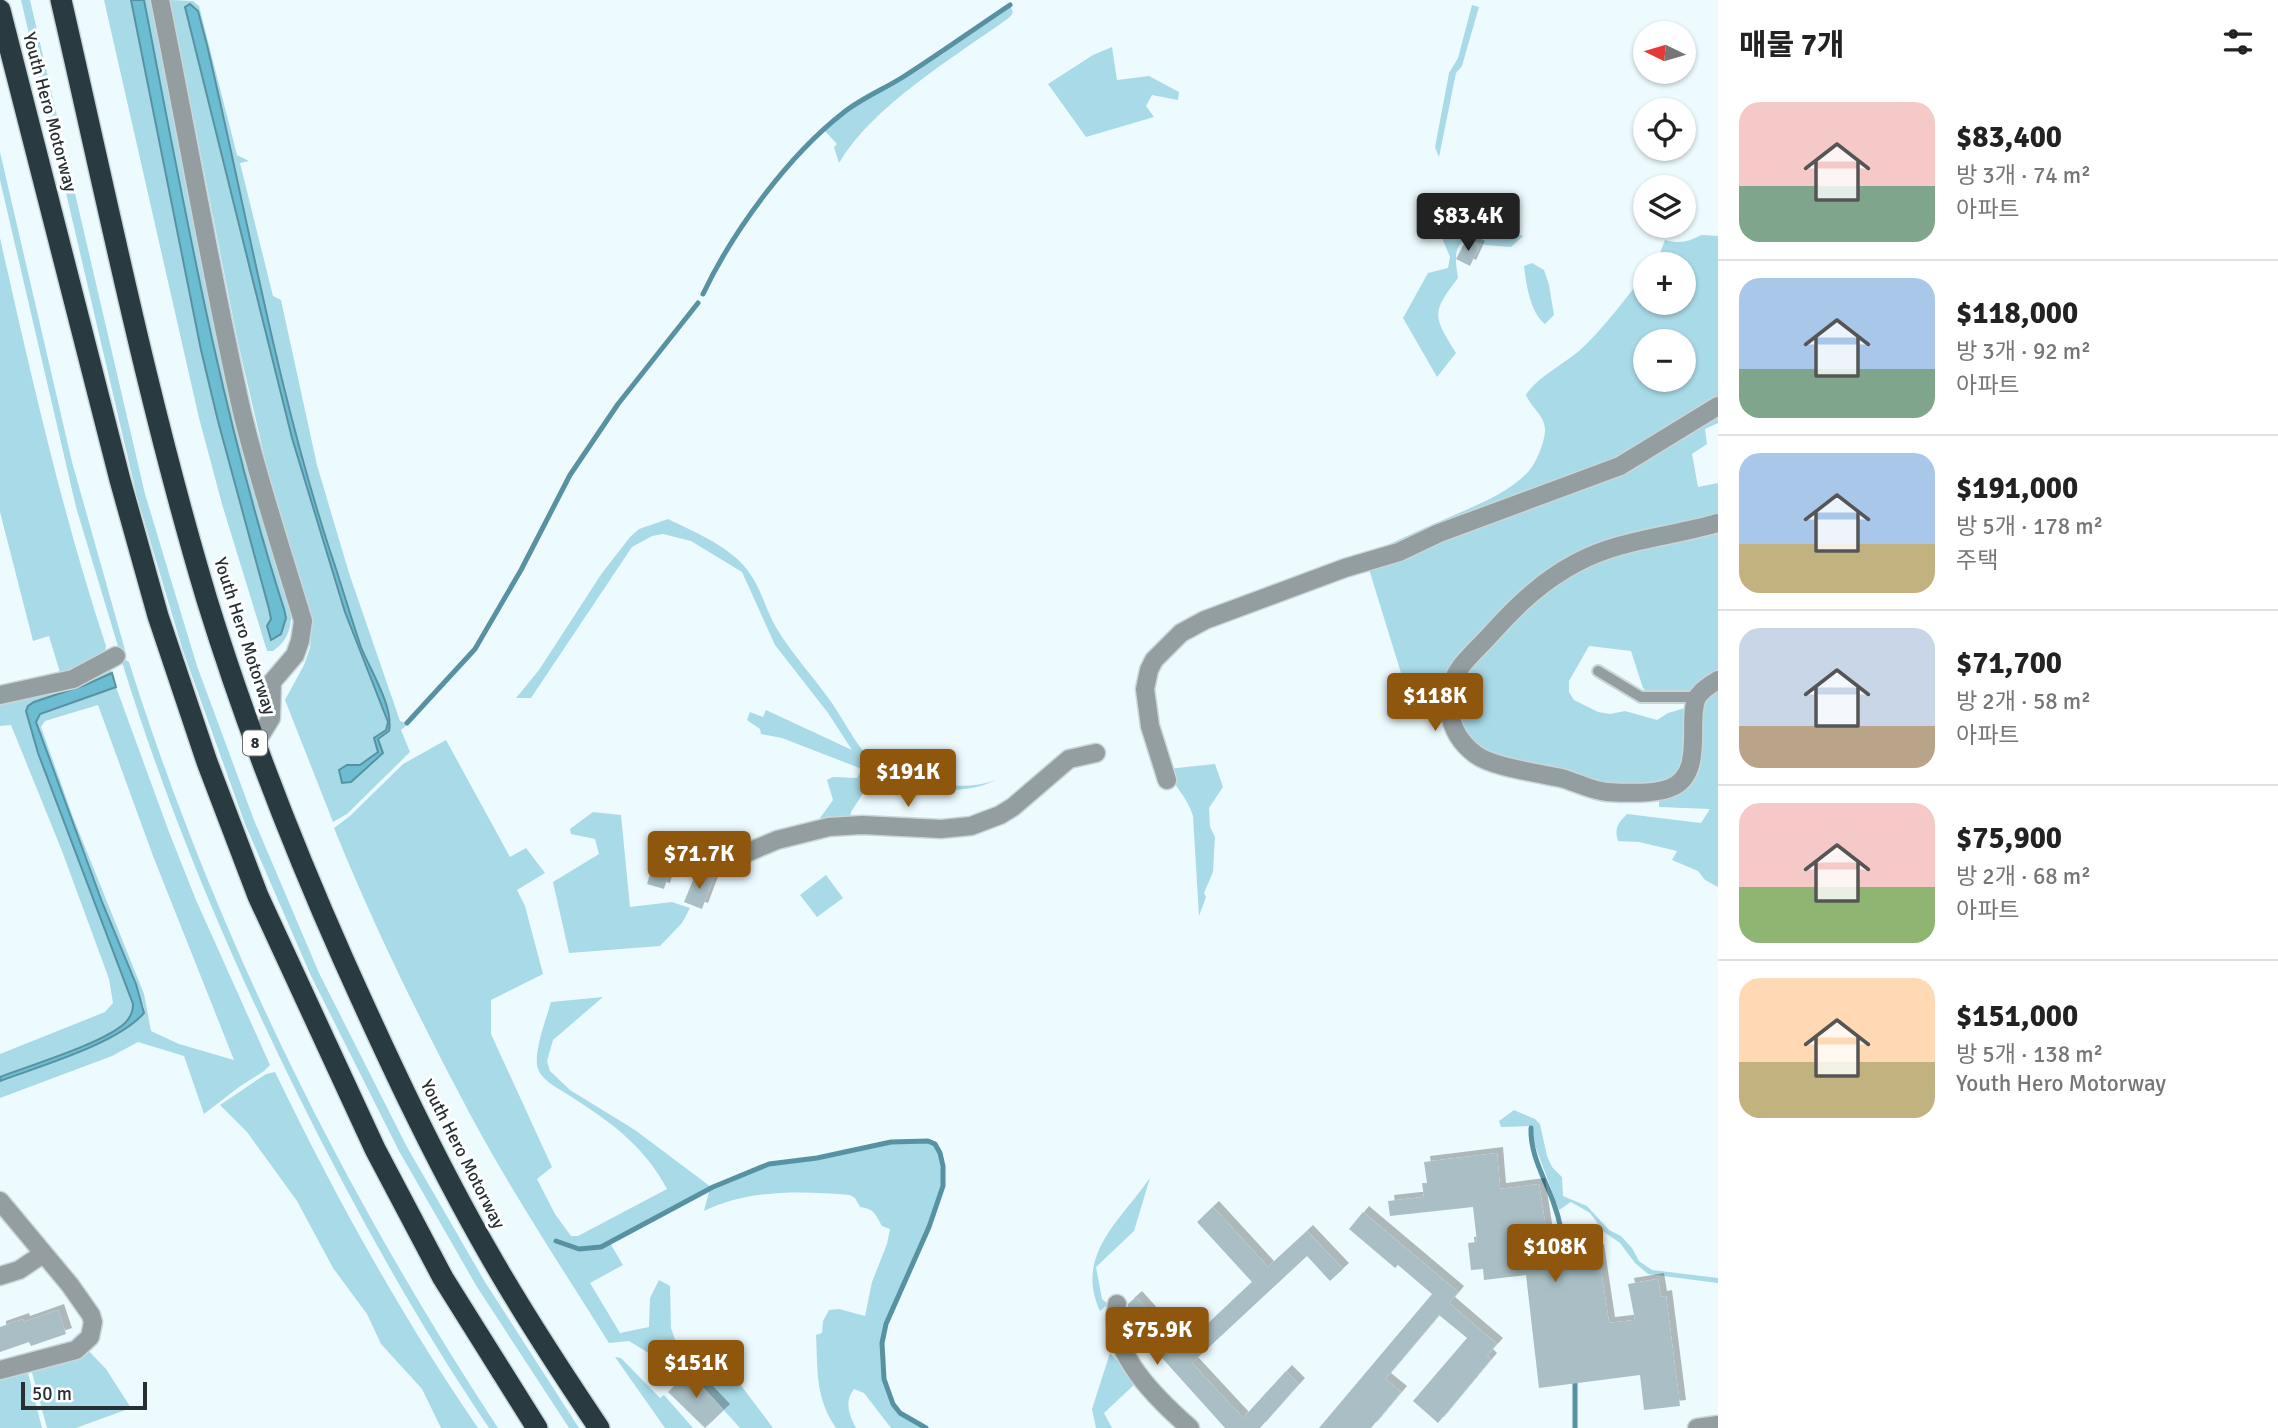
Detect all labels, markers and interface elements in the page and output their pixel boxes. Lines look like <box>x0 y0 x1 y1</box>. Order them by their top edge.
north arrow <box>1633 21 1696 84</box>
map controls <box>1633 21 1696 392</box>
icon: filters <box>2219 23 2257 61</box>
text: 매물 7개 <box>1739 27 1845 64</box>
street label: Youth Hero Motorway <box>18 30 82 195</box>
button: locate <box>1633 98 1696 161</box>
text: $83,400 <box>1956 119 2062 156</box>
icon: home <box>1795 130 1879 214</box>
text: 방 3개 · 74 m² <box>1956 161 2091 190</box>
button: layers <box>1633 175 1696 238</box>
pin: $83.4K <box>1411 194 1525 253</box>
text: 아파트 <box>1956 195 2019 224</box>
text: $83.4K <box>1433 201 1503 230</box>
button: + <box>1633 252 1696 315</box>
text: $118,000 <box>1956 295 2078 332</box>
icon: home <box>1795 306 1879 390</box>
button: − <box>1633 329 1696 392</box>
text: 방 3개 · 92 m² <box>1956 337 2091 366</box>
text: 아파트 <box>1956 371 2019 400</box>
text: $191,000 <box>1956 470 2078 507</box>
icon: home <box>1795 481 1879 565</box>
text: 방 5개 · 178 m² <box>1956 512 2103 541</box>
text: 주택 <box>1956 546 1998 575</box>
street label: Youth Hero Motorway <box>209 554 281 718</box>
text: $71,700 <box>1956 645 2062 682</box>
icon: home <box>1795 656 1879 740</box>
pin: $118K <box>1386 674 1484 733</box>
text: $118K <box>1403 681 1467 710</box>
text: 방 2개 · 58 m² <box>1956 687 2091 716</box>
text: 아파트 <box>1956 721 2019 750</box>
road number: 8 <box>243 730 267 756</box>
pin: $191K <box>859 750 957 809</box>
text: $191K <box>876 757 940 786</box>
text: $75,900 <box>1956 820 2062 857</box>
icon: home <box>1795 831 1879 915</box>
pin: $71.7K <box>642 832 756 891</box>
text: $71.7K <box>664 839 734 868</box>
text: 방 2개 · 68 m² <box>1956 862 2091 891</box>
text: 아파트 <box>1956 896 2019 925</box>
text: $151,000 <box>1956 998 2078 1035</box>
icon: home <box>1795 1006 1879 1090</box>
text: 방 5개 · 138 m² <box>1956 1040 2103 1069</box>
text: Youth Hero Motorway <box>1956 1069 2166 1098</box>
street label: Youth Hero Motorway <box>416 1076 510 1233</box>
pin: $108K <box>1506 1224 1604 1284</box>
text: $108K <box>1523 1232 1587 1261</box>
pin: $75.9K <box>1100 1308 1214 1367</box>
text: $75.9K <box>1122 1315 1192 1344</box>
pin: $151K <box>647 1340 745 1400</box>
text: $151K <box>664 1348 728 1377</box>
scale bar <box>21 1379 147 1411</box>
text: 50 m <box>32 1382 72 1406</box>

